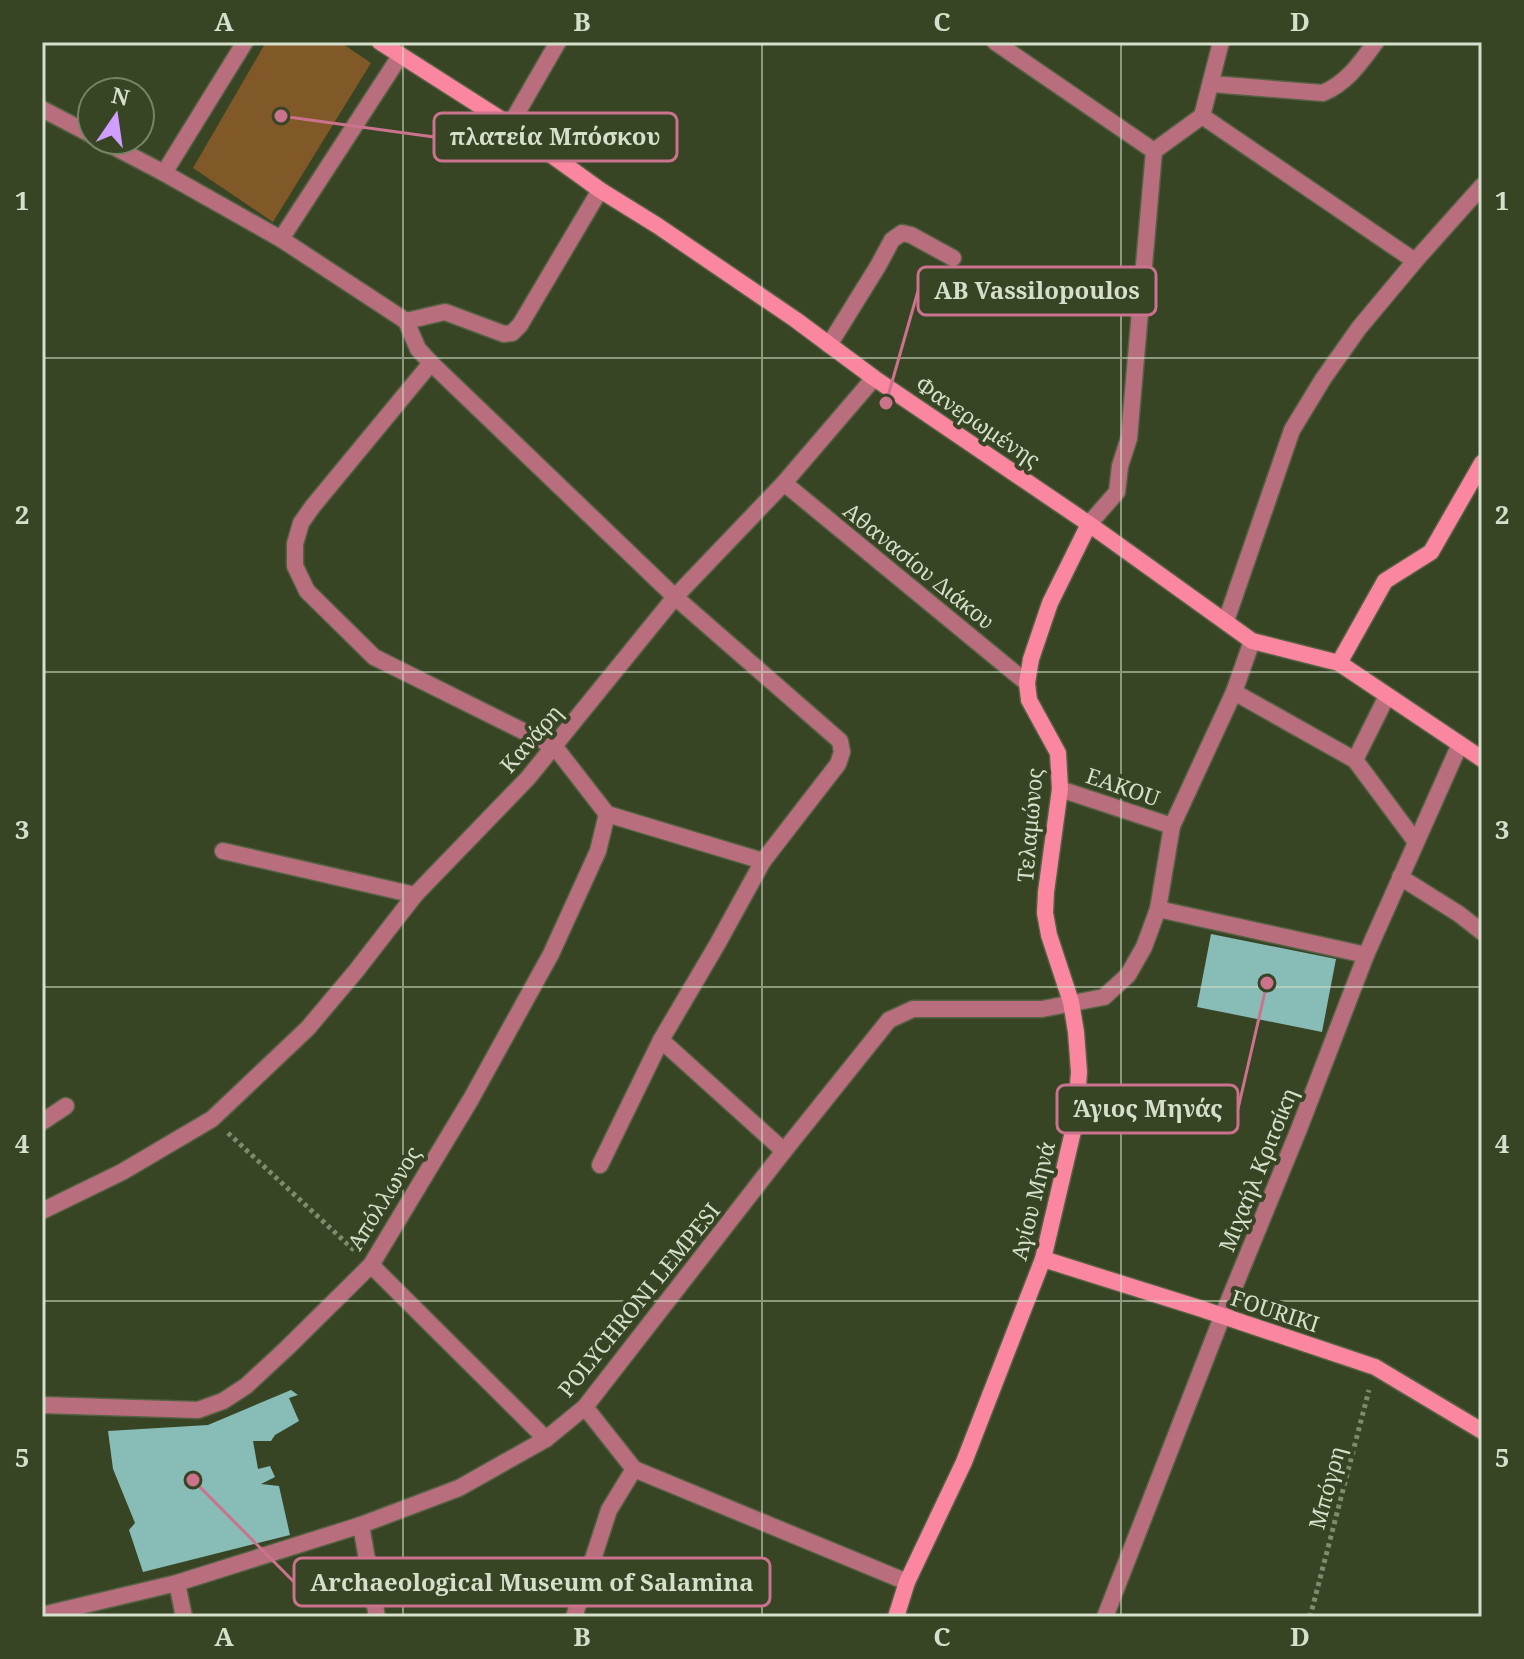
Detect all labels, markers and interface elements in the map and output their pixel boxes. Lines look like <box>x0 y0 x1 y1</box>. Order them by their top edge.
text: A <box>214 3 234 39</box>
text: B <box>573 3 591 39</box>
text: C <box>933 3 951 39</box>
text: D <box>1290 3 1310 39</box>
north arrow <box>76 76 156 156</box>
text: N <box>109 79 133 112</box>
callout: πλατεία Μπόσκου <box>434 113 677 161</box>
text: πλατεία Μπόσκου <box>449 119 661 152</box>
text: 1 <box>15 182 29 218</box>
text: 1 <box>1495 182 1509 218</box>
callout: AB Vassilopoulos <box>918 267 1156 315</box>
text: AB Vassilopoulos <box>934 273 1140 306</box>
street label: Φανερωμένης <box>910 368 1047 474</box>
street label: Αθανασίου Διάκου <box>838 495 1001 635</box>
text: 2 <box>15 496 29 532</box>
text: 2 <box>1495 496 1509 532</box>
street label: Κανάρη <box>492 698 568 779</box>
street label: EAKOU <box>1082 759 1164 813</box>
street label: Τελαμώνος <box>1009 767 1049 883</box>
text: 3 <box>15 811 29 847</box>
text: 3 <box>1495 811 1509 847</box>
street label: Μιχαήλ Κριτσίκη <box>1211 1084 1303 1256</box>
callout: Άγιος Μηνάς <box>1057 1085 1238 1133</box>
text: Άγιος Μηνάς <box>1073 1091 1223 1124</box>
text: 4 <box>15 1125 30 1161</box>
text: 4 <box>1495 1125 1510 1161</box>
street label: Αγίου Μηνά <box>1003 1138 1061 1263</box>
street label: Απόλλωνος <box>339 1140 427 1255</box>
street label: POLYCHRONI LEMPESI <box>550 1196 726 1403</box>
street label: FOURIKI <box>1227 1282 1323 1338</box>
text: 5 <box>15 1439 29 1475</box>
text: 5 <box>1495 1439 1509 1475</box>
street label: Μπόγρη <box>1301 1443 1351 1532</box>
callout: Archaeological Museum of Salamina <box>294 1558 770 1606</box>
text: Archaeological Museum of Salamina <box>310 1565 754 1598</box>
text: A <box>214 1618 234 1654</box>
text: B <box>573 1618 591 1654</box>
text: C <box>933 1618 951 1654</box>
text: D <box>1290 1618 1310 1654</box>

